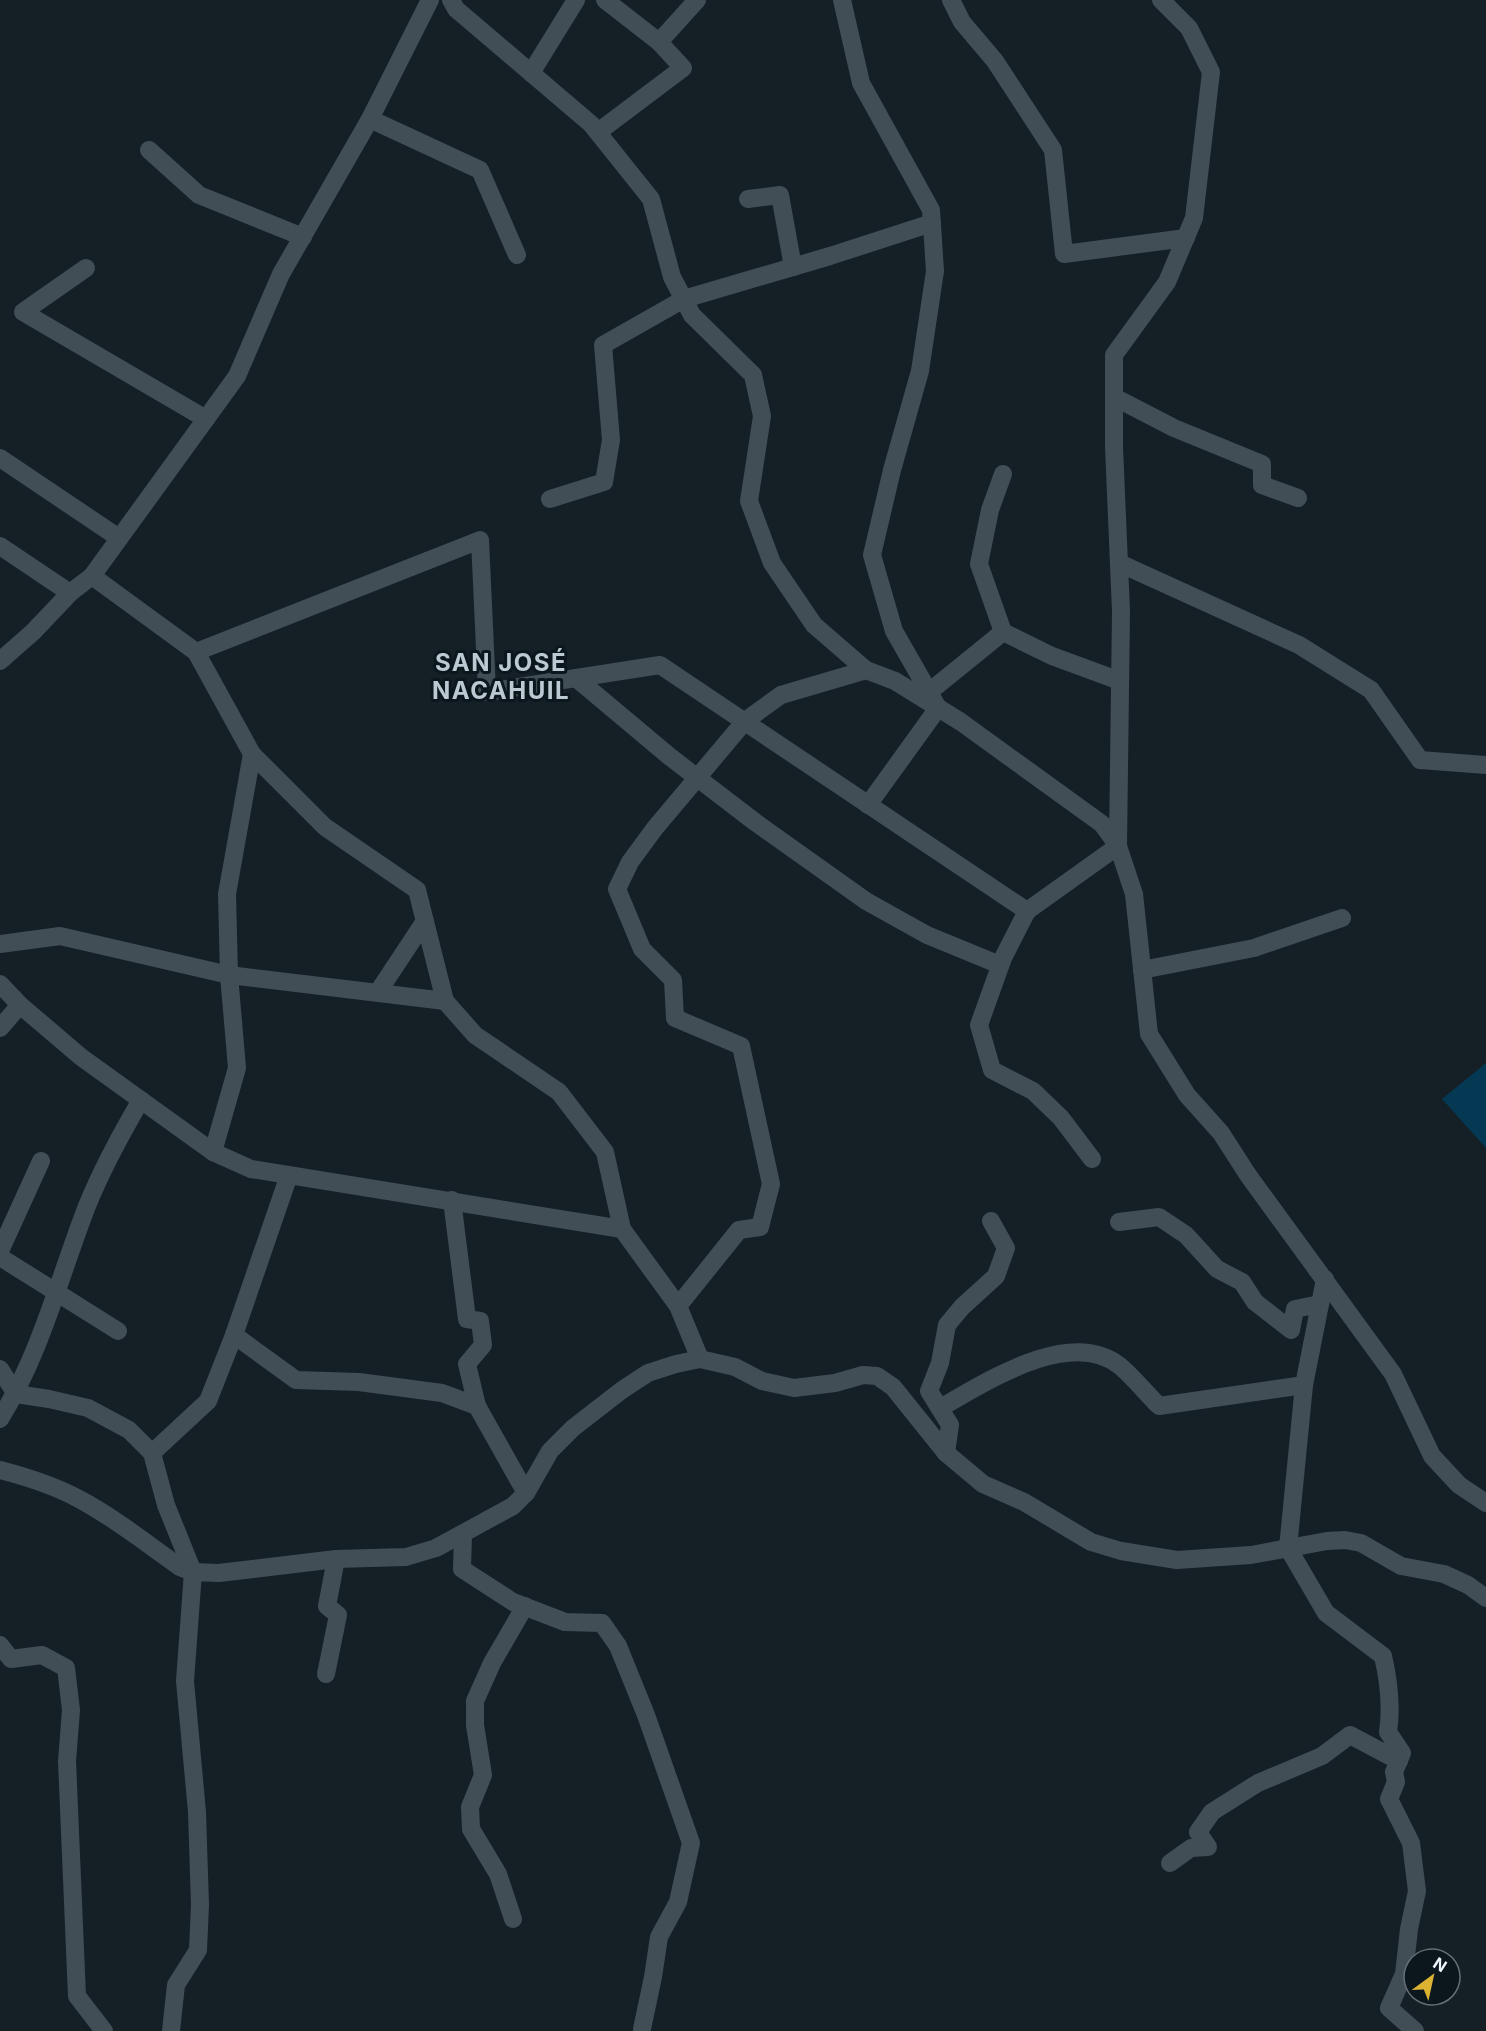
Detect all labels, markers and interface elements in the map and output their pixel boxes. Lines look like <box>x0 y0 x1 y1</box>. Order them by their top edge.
district label: SAN JOSÉ NACAHUIL <box>432 648 570 705</box>
north arrow <box>1402 1947 1462 2007</box>
text: N <box>1430 1953 1451 1976</box>

